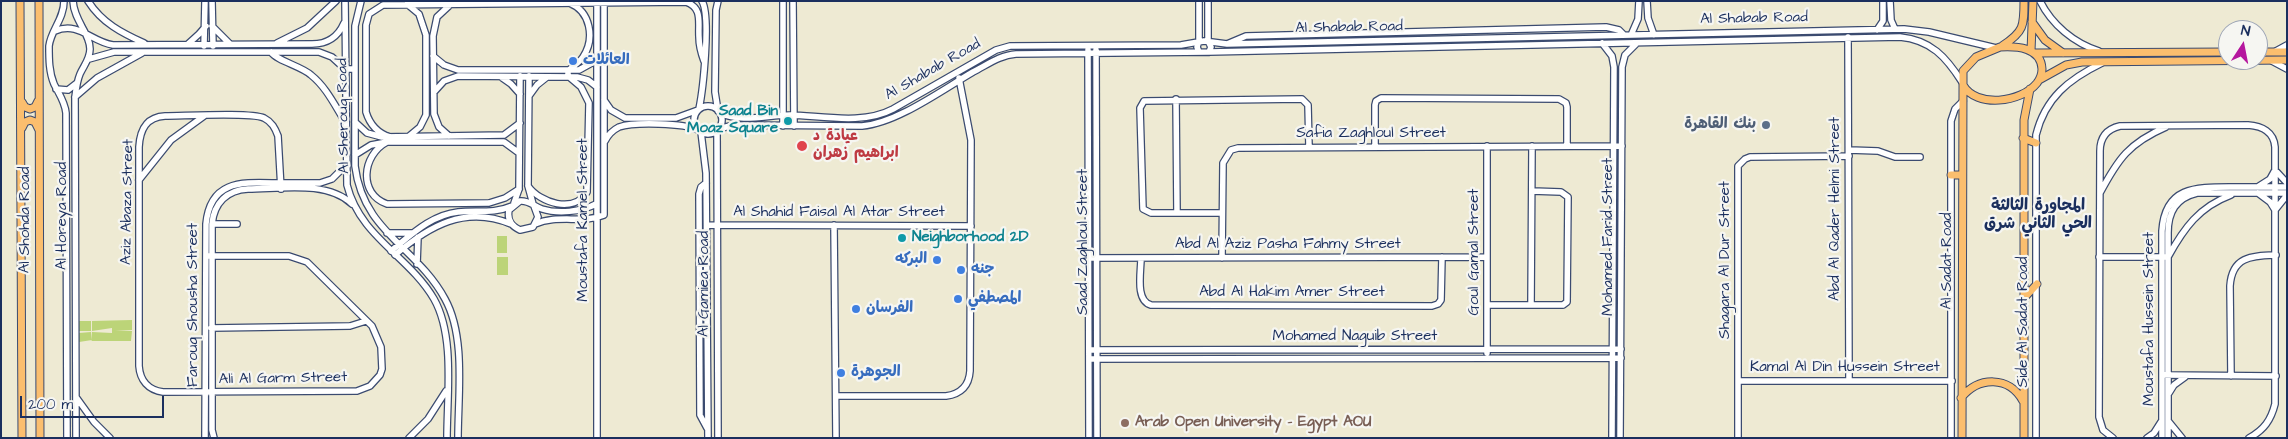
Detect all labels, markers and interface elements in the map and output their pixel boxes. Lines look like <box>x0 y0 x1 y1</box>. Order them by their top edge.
street label: Al Shabab Road <box>1700 9 1808 29</box>
street label: Al Shabab Road <box>1295 18 1403 38</box>
north arrow <box>2218 20 2268 70</box>
text: N <box>2239 21 2252 42</box>
street label: Al Shabab Road <box>882 35 984 105</box>
place label: العائلات <box>583 52 630 70</box>
marker: العائلات <box>567 55 579 67</box>
street label: Al Sherouq Road <box>334 58 354 174</box>
place label: Saad Bin Moaz Square <box>687 103 778 138</box>
marker: Saad Bin Moaz Square <box>782 115 794 127</box>
place label: بنك القاهرة <box>1684 116 1756 134</box>
street label: Abd Al Qader Helmi Street <box>1827 117 1845 301</box>
marker: بنك القاهرة <box>1760 119 1772 131</box>
street label: Safia Zaghloul Street <box>1296 125 1446 143</box>
place label: عيادة د ابراهيم زهران <box>813 128 898 163</box>
street label: Moustafa Kamel Street <box>575 138 593 302</box>
street label: Aziz Abaza Street <box>118 139 138 265</box>
marker: عيادة د ابراهيم زهران <box>795 139 809 153</box>
street label: Mohamed Farid Street <box>1600 158 1618 316</box>
street label: Al Horeya Road <box>54 162 72 270</box>
street label: Al Shohda Road <box>17 167 35 273</box>
street label: Saad Zaghloul Street <box>1075 169 1093 315</box>
street label: Shagara Al Dur Street <box>1717 181 1735 339</box>
street label: Goul Gamal Street <box>1466 189 1484 315</box>
district label: المجاورة الثالثة الحي الثاني شرق <box>1984 197 2092 235</box>
street label: Al Shahid Faisal Al Atar Street <box>733 204 945 222</box>
street label: Al Sadat Road <box>1939 212 1957 310</box>
street label: Farouq Shousha Street <box>185 223 203 387</box>
place label: Neighborhood 2D <box>912 229 1028 247</box>
street label: Al Gamiea Road <box>696 231 714 337</box>
marker: Neighborhood 2D <box>896 232 908 244</box>
street label: Moustafa Hussein Street <box>2141 232 2159 406</box>
street label: Abd Al Aziz Pasha Fahmy Street <box>1175 236 1401 254</box>
place label: البركه <box>895 251 927 269</box>
marker: البركه <box>931 254 943 266</box>
street label: Side Al Sadat Road <box>2015 257 2033 387</box>
place label: جنه <box>971 261 994 279</box>
marker: جنه <box>955 264 967 276</box>
street label: Abd Al Hakim Amer Street <box>1199 284 1385 302</box>
place label: المصطفي <box>968 290 1021 308</box>
marker: المصطفي <box>952 293 964 305</box>
place label: الفرسان <box>866 300 913 318</box>
marker: الفرسان <box>850 303 862 315</box>
street label: Mohamed Naguib Street <box>1273 328 1437 346</box>
street label: Kamal Al Din Hussein Street <box>1750 359 1940 377</box>
place label: الجوهرة <box>851 364 901 382</box>
marker: الجوهرة <box>835 367 847 379</box>
street label: Ali Al Garm Street <box>219 369 347 389</box>
scale bar <box>22 386 166 418</box>
text: 200 m <box>28 394 73 415</box>
place label: Arab Open University - Egypt AOU <box>1135 414 1371 432</box>
marker: Arab Open University - Egypt AOU <box>1119 417 1131 429</box>

